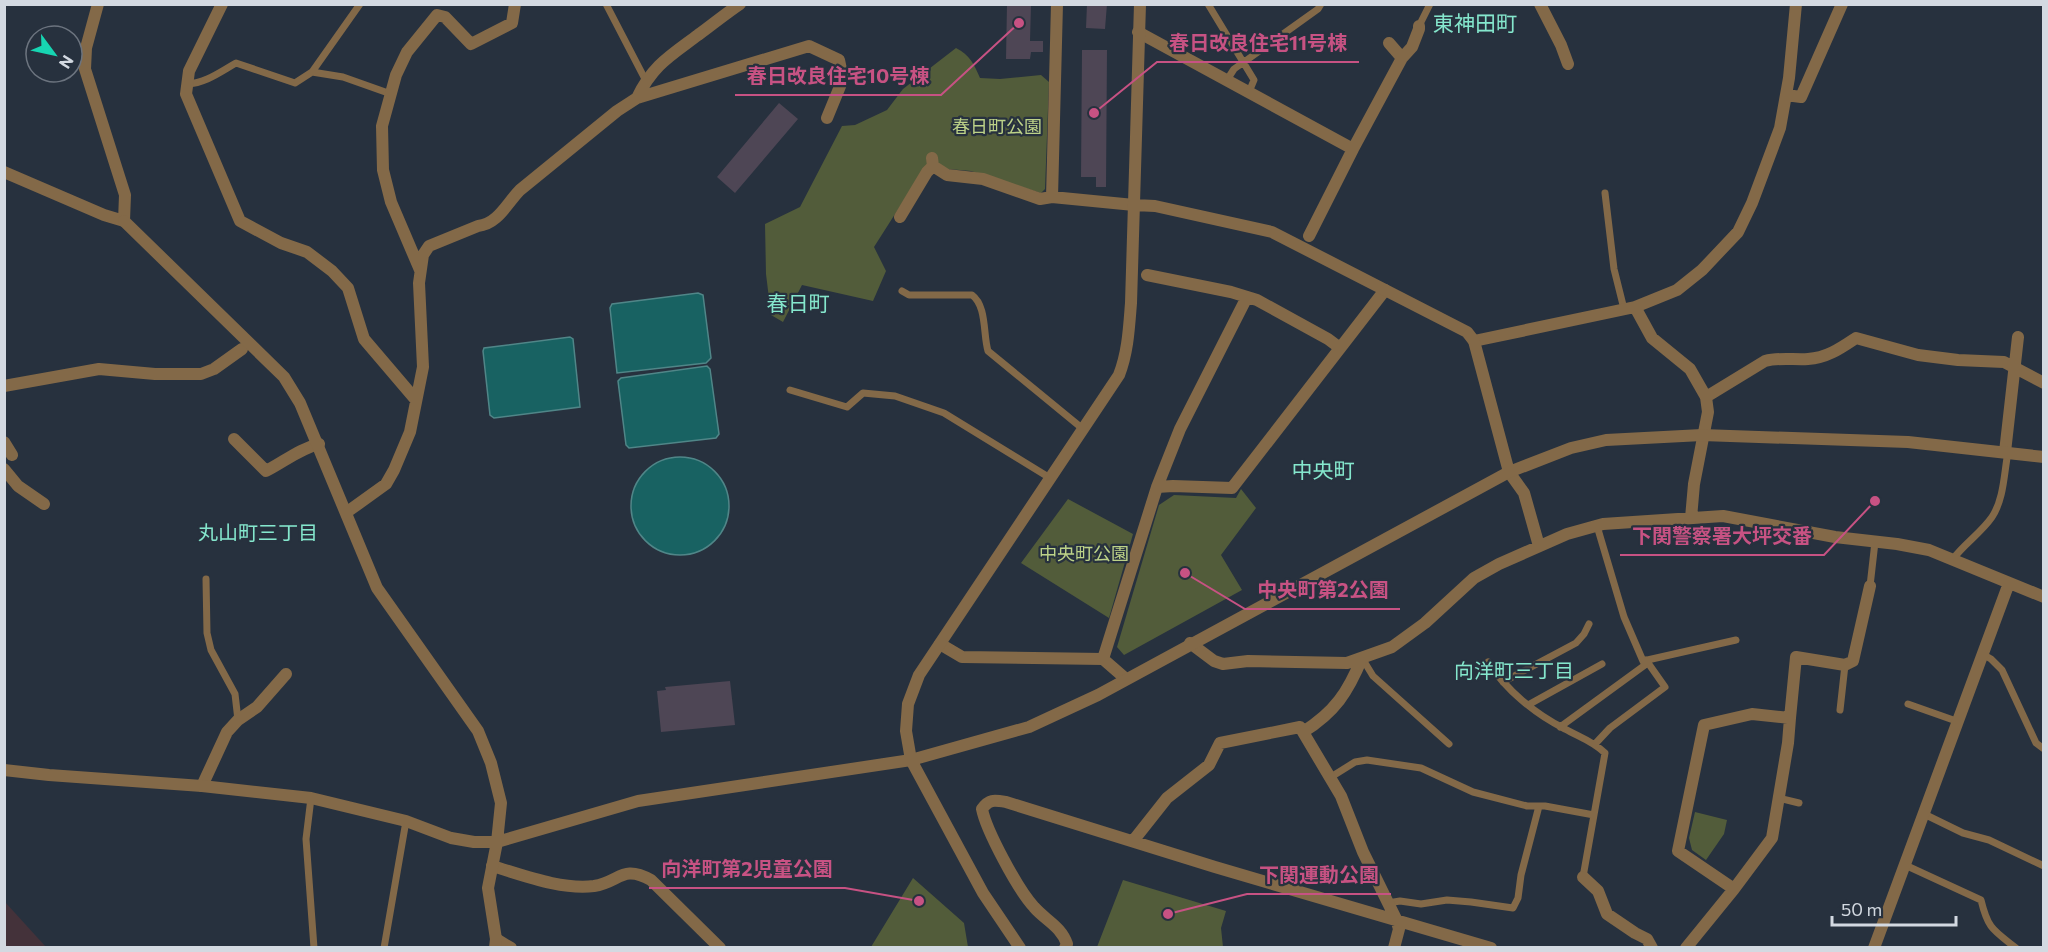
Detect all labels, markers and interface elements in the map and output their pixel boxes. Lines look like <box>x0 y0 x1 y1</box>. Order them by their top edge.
district label: 東神田町 <box>1433 10 1517 35</box>
north arrow <box>24 24 84 84</box>
callout: 春日改良住宅11号棟 <box>1157 24 1359 62</box>
text: 春日改良住宅11号棟 <box>1169 30 1347 54</box>
text: N <box>56 52 78 73</box>
callout: 春日改良住宅10号棟 <box>735 57 941 95</box>
text: 春日改良住宅10号棟 <box>747 63 929 87</box>
park label: 春日町公園 <box>952 115 1042 137</box>
district label: 春日町 <box>767 290 830 315</box>
district label: 中央町 <box>1292 457 1355 482</box>
callout: 下関警察署大坪交番 <box>1620 517 1824 555</box>
district label: 丸山町三丁目 <box>198 520 318 544</box>
text: 下関警察署大坪交番 <box>1632 523 1812 547</box>
park label: 中央町公園 <box>1039 542 1129 564</box>
callout: 中央町第2公園 <box>1245 571 1400 609</box>
text: 中央町第2公園 <box>1257 577 1389 601</box>
district label: 向洋町三丁目 <box>1454 658 1574 682</box>
callout: 向洋町第2児童公園 <box>649 850 845 888</box>
text: 向洋町第2児童公園 <box>661 856 833 880</box>
callout: 下関運動公園 <box>1247 856 1391 894</box>
text: 下関運動公園 <box>1259 862 1379 886</box>
scale bar <box>1832 889 1956 927</box>
text: 50 m <box>1841 898 1882 920</box>

